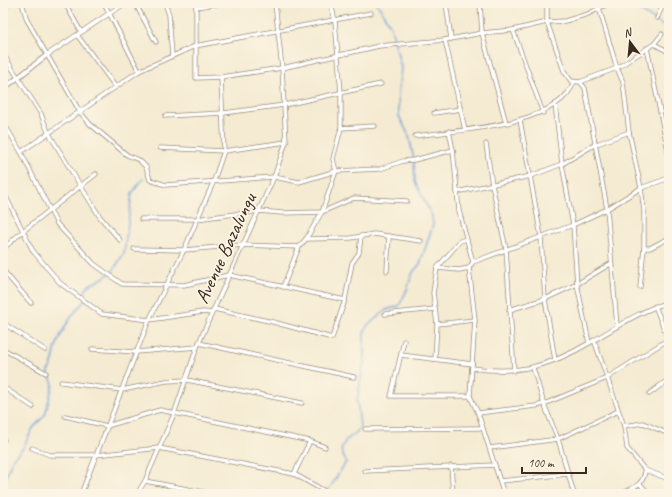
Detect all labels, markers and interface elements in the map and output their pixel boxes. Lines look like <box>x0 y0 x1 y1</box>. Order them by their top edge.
north arrow <box>610 22 650 62</box>
text: N <box>622 24 635 40</box>
street label: Avenue Bazalungu <box>189 188 263 307</box>
scale bar <box>522 449 586 475</box>
text: 100 m <box>528 455 555 471</box>

